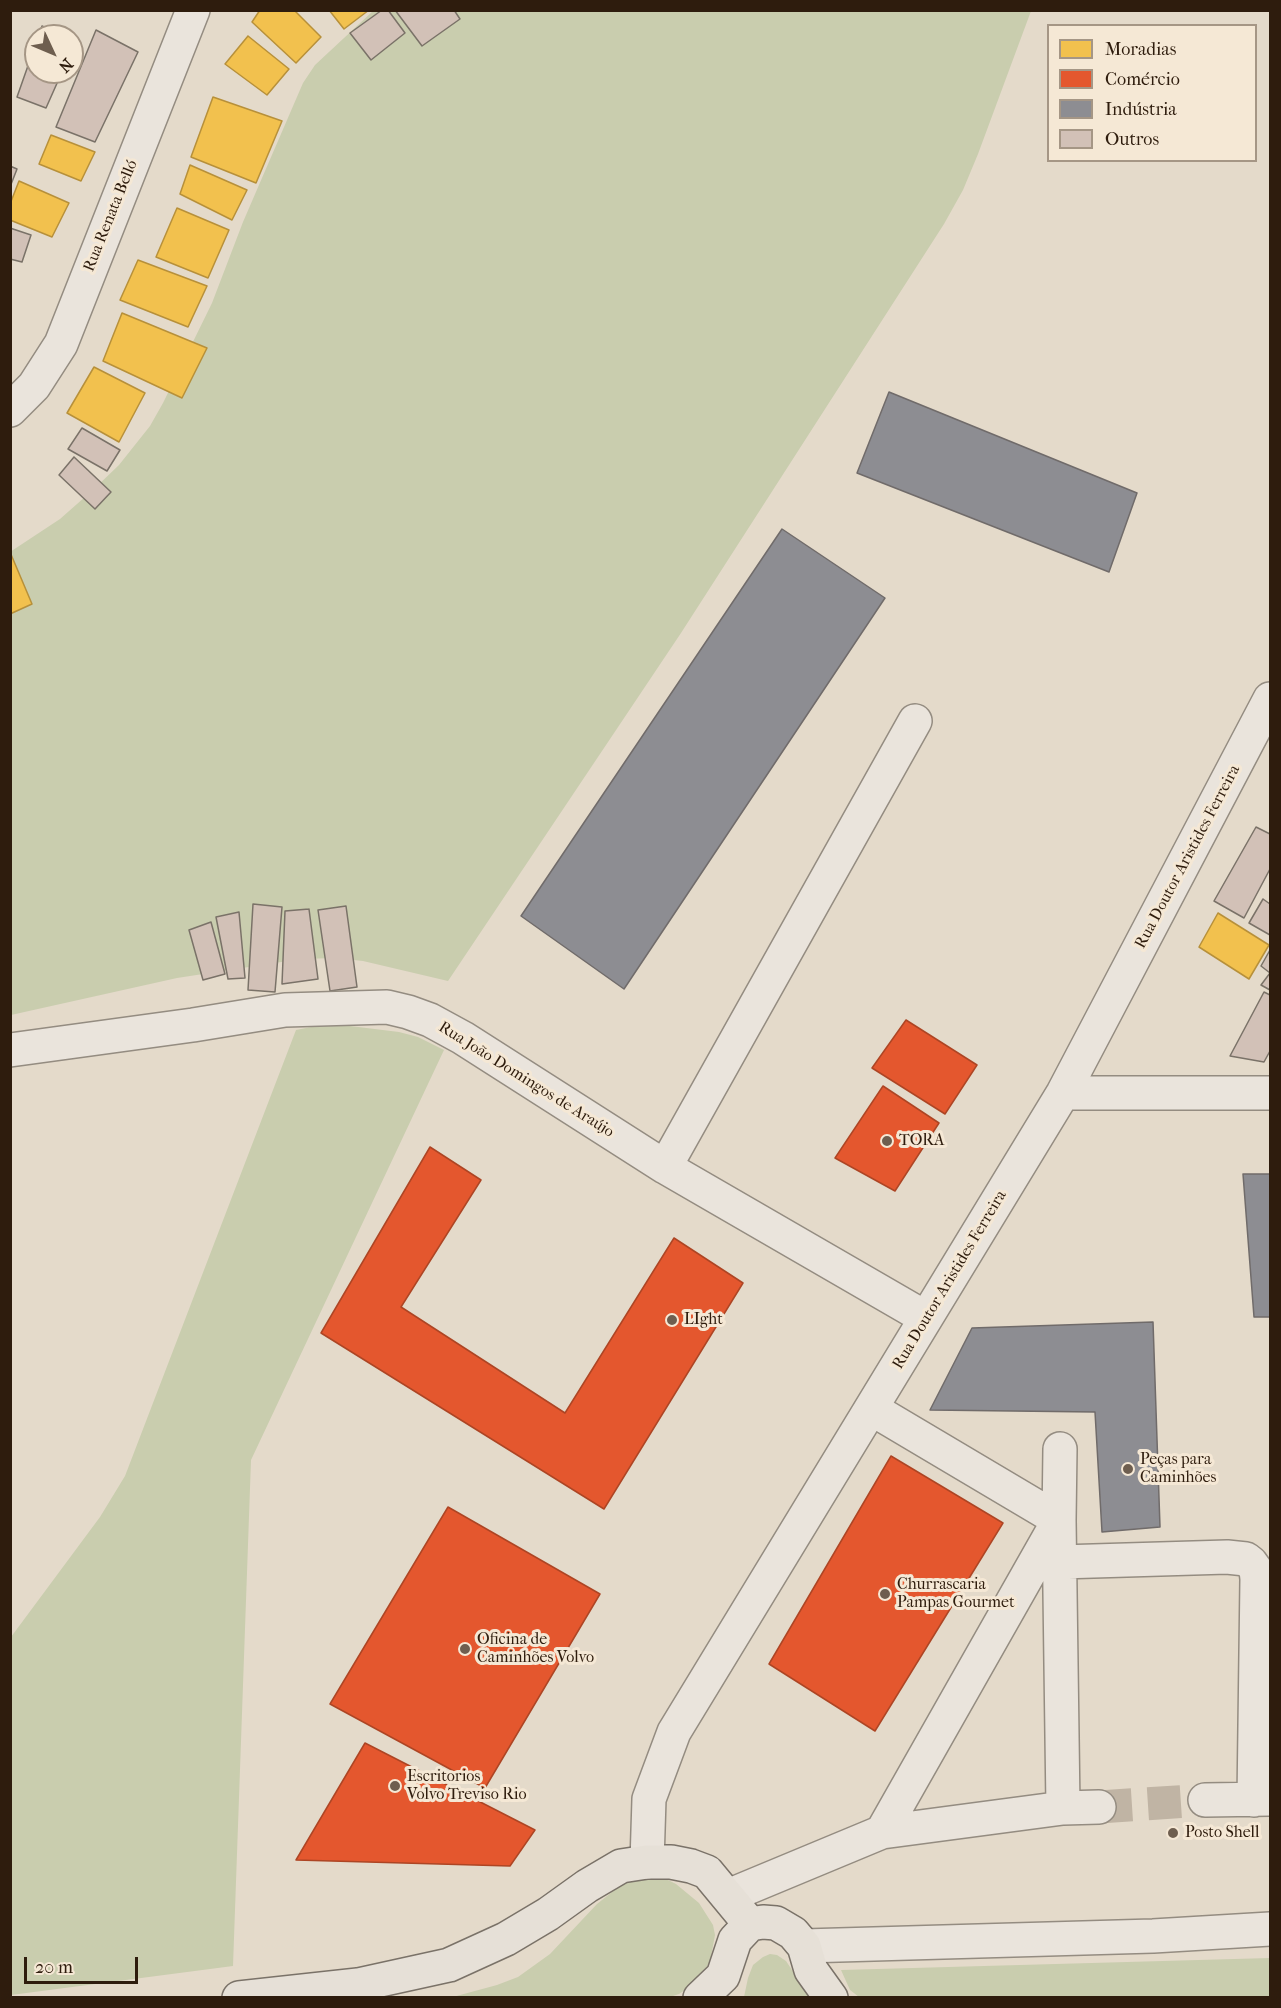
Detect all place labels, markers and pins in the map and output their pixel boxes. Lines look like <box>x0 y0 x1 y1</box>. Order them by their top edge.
place label: TORA <box>899 1131 944 1151</box>
marker: TORA <box>880 1134 894 1148</box>
place label: LIght <box>684 1310 723 1330</box>
marker: LIght <box>665 1313 679 1327</box>
place label: Peças para Caminhões <box>1140 1450 1216 1488</box>
marker: Peças para Caminhões <box>1121 1462 1135 1476</box>
place label: Churrascaria Pampas Gourmet <box>897 1575 1015 1613</box>
marker: Churrascaria Pampas Gourmet <box>878 1587 892 1601</box>
place label: Oficina de Caminhões Volvo <box>477 1630 594 1668</box>
marker: Oficina de Caminhões Volvo <box>458 1642 472 1656</box>
place label: Escritorios Volvo Treviso Rio <box>407 1767 527 1805</box>
marker: Escritorios Volvo Treviso Rio <box>388 1779 402 1793</box>
place label: Posto Shell <box>1185 1823 1259 1843</box>
marker: Posto Shell <box>1166 1826 1180 1840</box>

